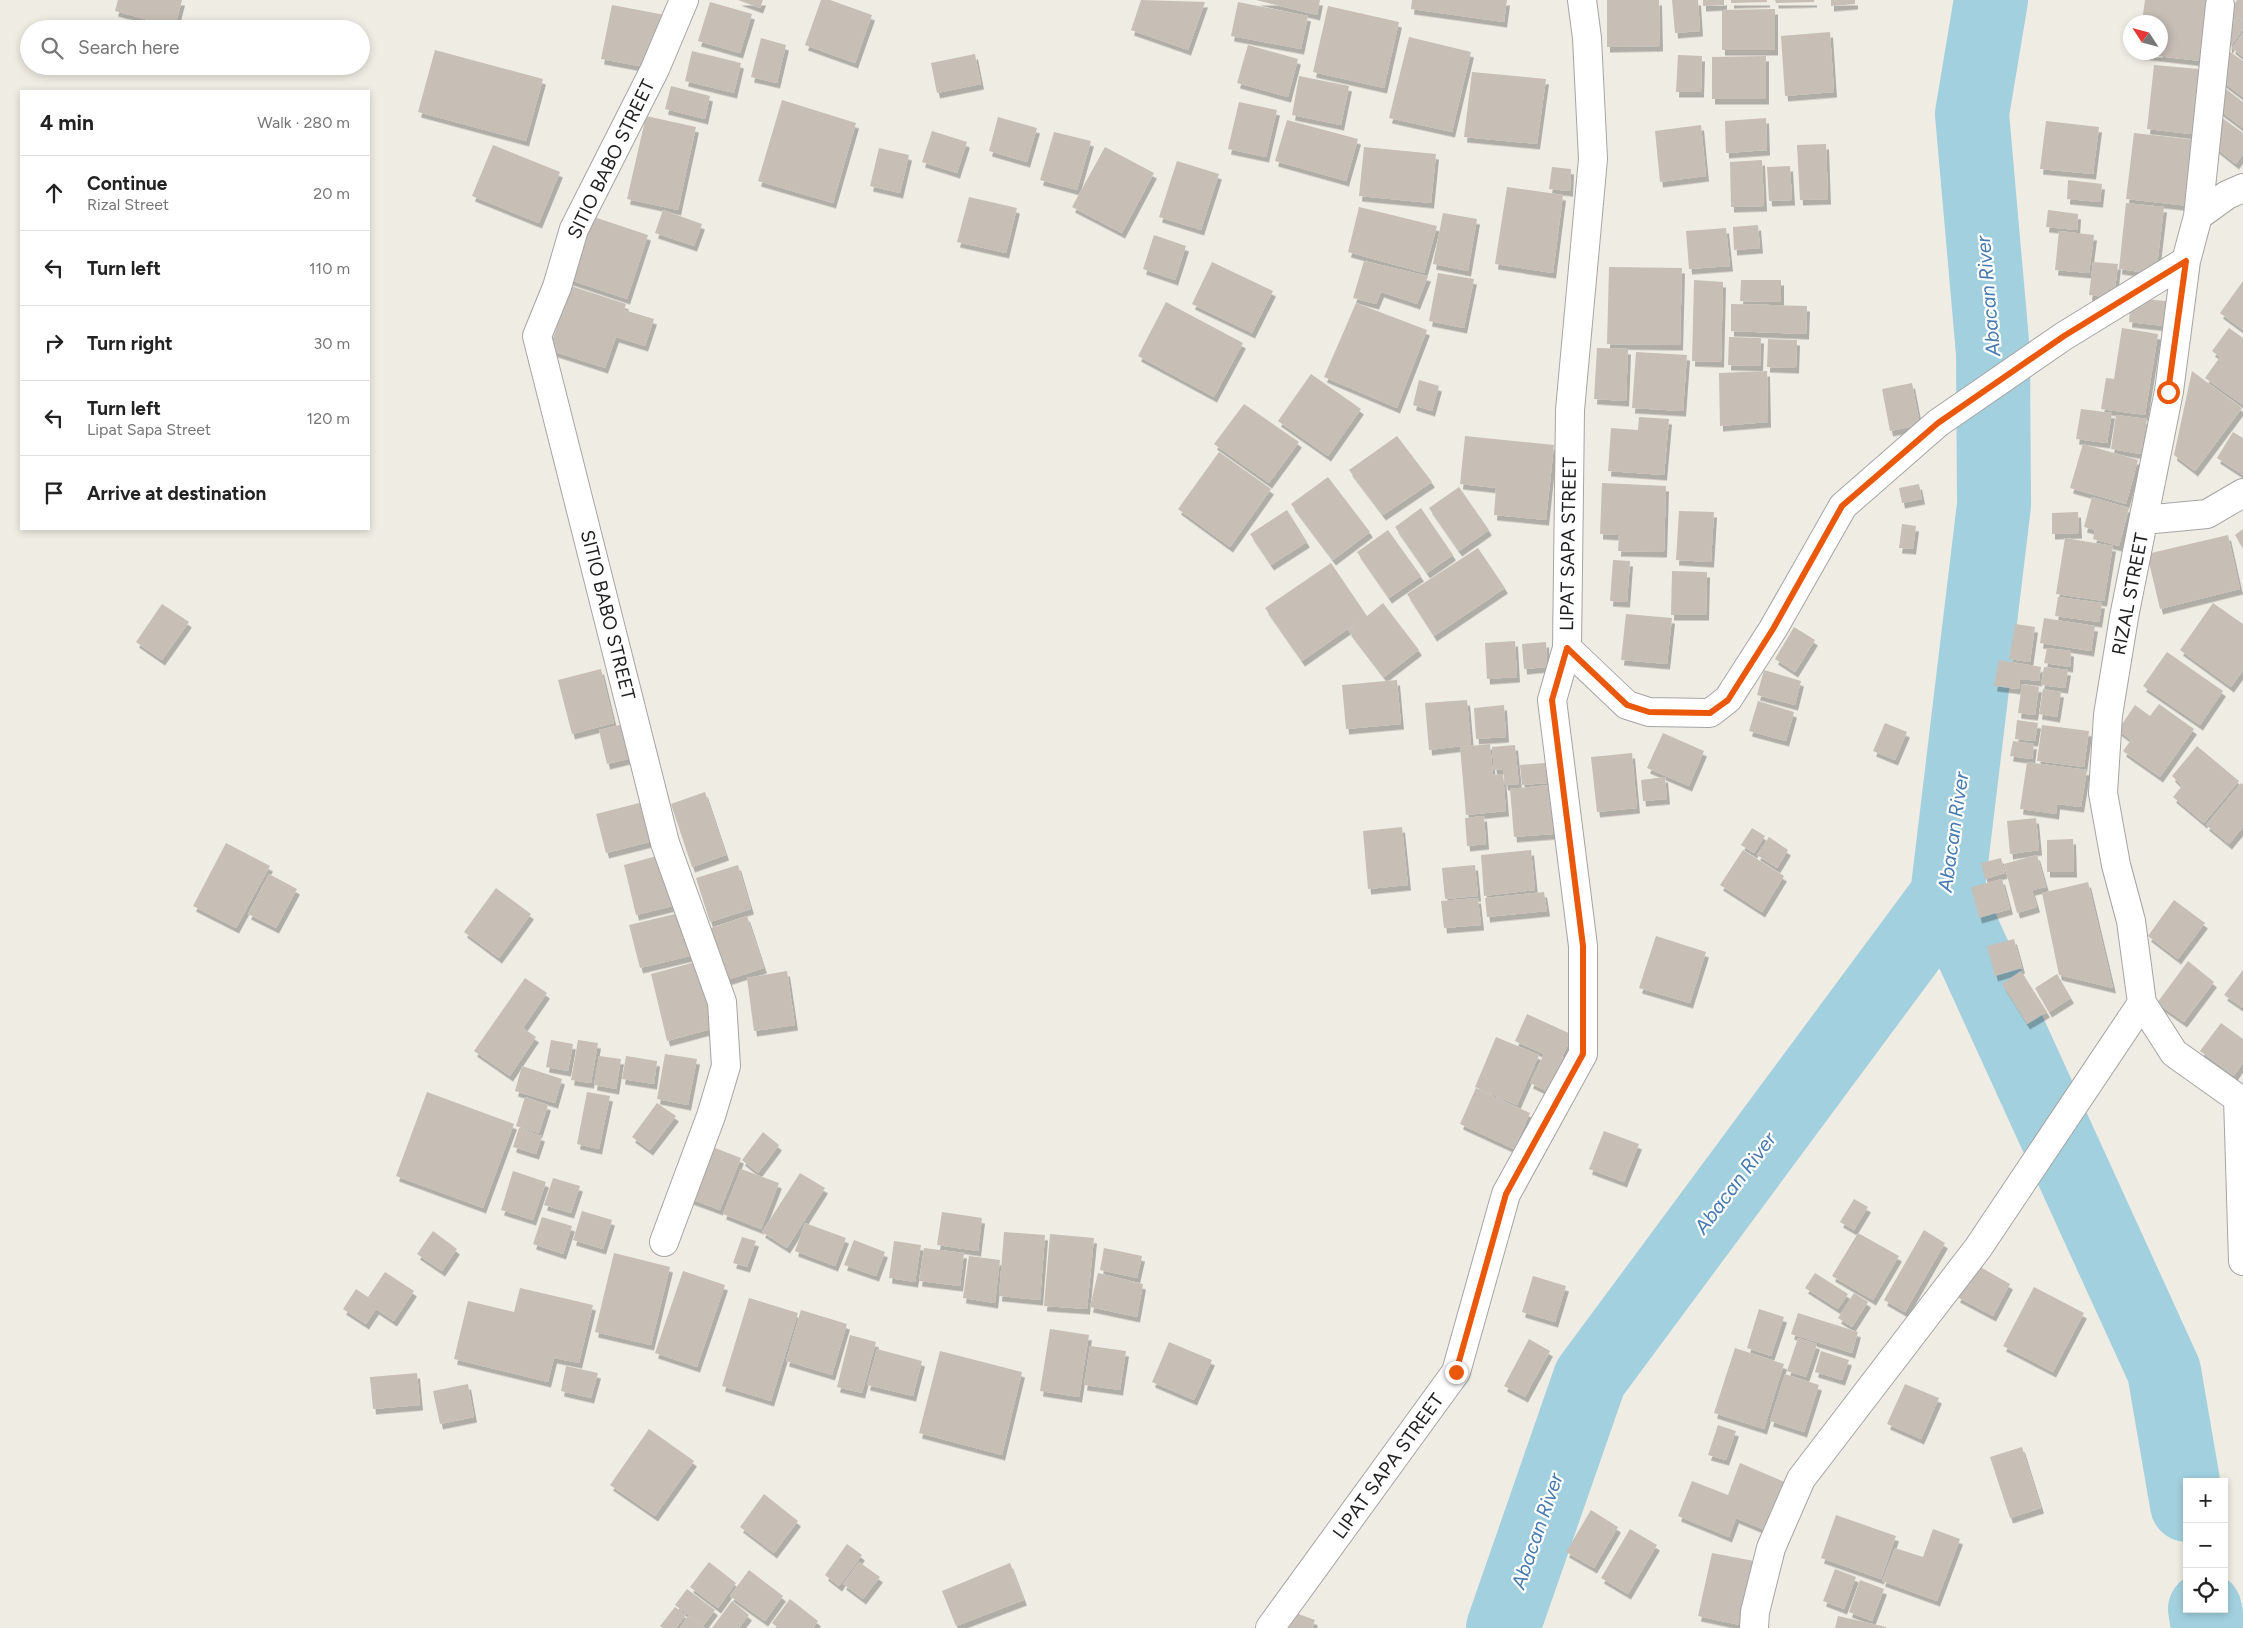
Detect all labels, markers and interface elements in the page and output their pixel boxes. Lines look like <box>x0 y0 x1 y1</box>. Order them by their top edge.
north arrow <box>2123 15 2168 60</box>
search box <box>20 20 370 75</box>
icon: search <box>38 34 66 62</box>
text: Search here <box>78 36 180 59</box>
street label: SITIO BABO STREET <box>562 75 660 242</box>
text: 4 min <box>40 110 94 135</box>
text: Walk · 280 m <box>257 113 350 132</box>
text: Continue <box>87 172 167 195</box>
icon: ahead <box>40 179 68 207</box>
text: 20 m <box>313 184 350 203</box>
text: Rizal Street <box>87 195 169 214</box>
water label: Abacan River <box>1971 234 2005 358</box>
icon: left <box>40 254 68 282</box>
text: Turn left <box>87 257 161 280</box>
text: 110 m <box>309 259 350 278</box>
icon: right <box>40 329 68 357</box>
text: Turn right <box>87 332 173 355</box>
text: 30 m <box>313 334 350 353</box>
route start <box>2157 381 2180 404</box>
text: Turn left <box>87 397 161 420</box>
icon: left <box>40 404 68 432</box>
text: 120 m <box>307 409 350 428</box>
text: Lipat Sapa Street <box>87 420 211 439</box>
street label: LIPAT SAPA STREET <box>1555 456 1581 631</box>
icon: arrive <box>40 479 68 507</box>
text: Arrive at destination <box>87 482 266 505</box>
street label: SITIO BABO STREET <box>576 528 640 703</box>
street label: RIZAL STREET <box>2107 531 2153 657</box>
water label: Abacan River <box>1933 769 1973 895</box>
water label: Abacan River <box>1688 1127 1782 1239</box>
route end <box>1445 1361 1468 1384</box>
street label: LIPAT SAPA STREET <box>1328 1388 1449 1543</box>
water label: Abacan River <box>1506 1469 1568 1593</box>
map controls <box>2183 1478 2228 1613</box>
button: + <box>2183 1478 2228 1523</box>
button: − <box>2183 1523 2228 1568</box>
button: locate <box>2183 1568 2228 1613</box>

